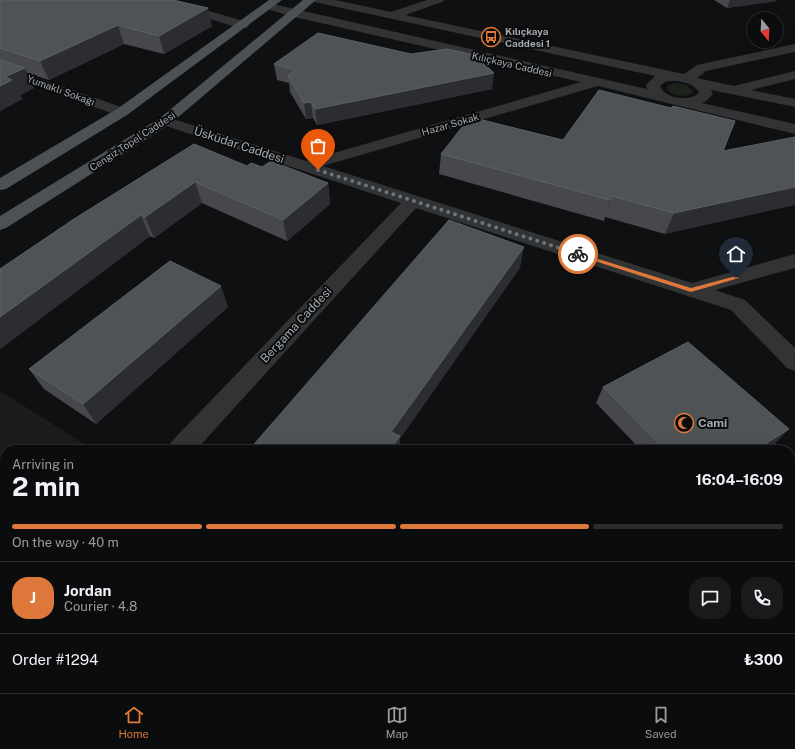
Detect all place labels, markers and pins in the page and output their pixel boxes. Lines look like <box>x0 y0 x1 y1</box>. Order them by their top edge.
place label: Kılıçkaya Caddesi 1 <box>505 25 550 49</box>
bus stop icon: Kılıçkaya Caddesi 1 <box>480 26 502 48</box>
pin <box>301 129 335 170</box>
pin <box>719 237 753 278</box>
mosque icon: Cami <box>673 412 695 434</box>
place label: Cami <box>698 416 727 430</box>

